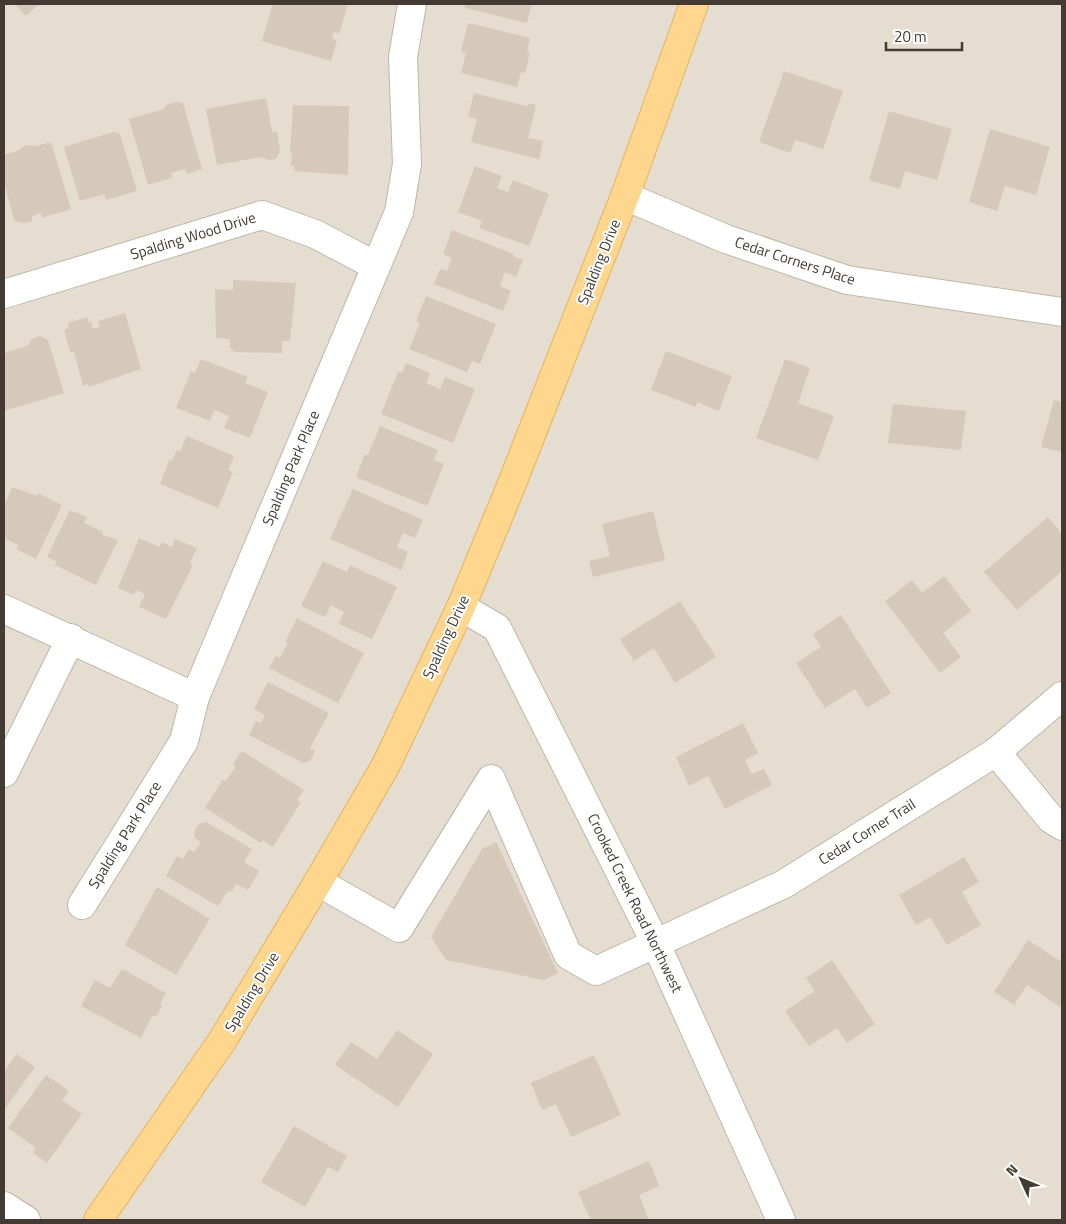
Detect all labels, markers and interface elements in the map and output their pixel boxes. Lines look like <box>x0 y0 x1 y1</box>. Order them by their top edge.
scale bar <box>886 20 962 52</box>
text: 20 m <box>894 25 927 48</box>
street label: Spalding Wood Drive <box>127 205 258 266</box>
street label: Spalding Drive <box>571 216 626 308</box>
street label: Cedar Corners Place <box>732 230 858 291</box>
street label: Spalding Park Place <box>256 407 325 529</box>
street label: Spalding Drive <box>416 591 475 682</box>
street label: Spalding Park Place <box>82 776 167 893</box>
street label: Cedar Corner Trail <box>814 792 920 871</box>
street label: Crooked Creek Road Northwest <box>582 809 689 997</box>
street label: Spalding Drive <box>219 947 285 1036</box>
north arrow <box>996 1154 1046 1204</box>
text: N <box>1000 1159 1022 1180</box>

